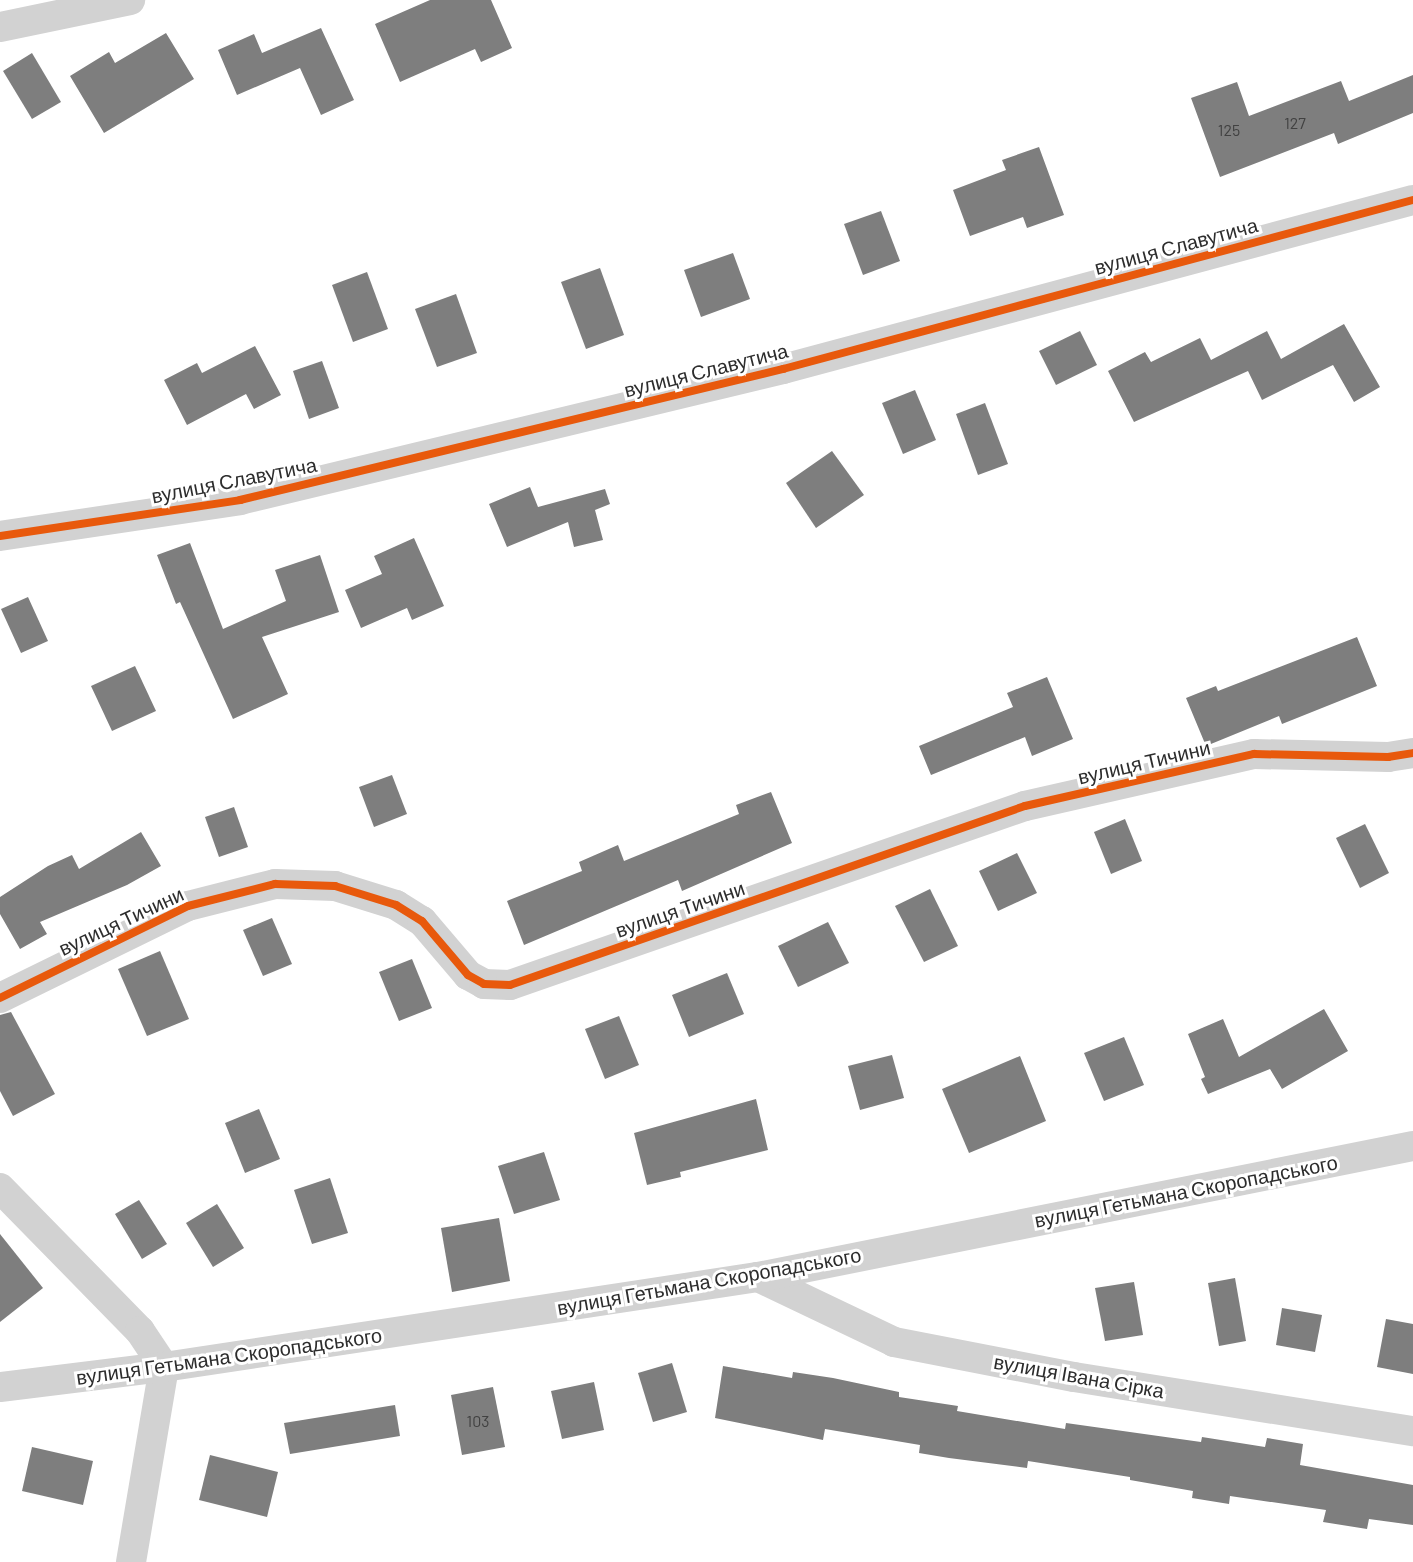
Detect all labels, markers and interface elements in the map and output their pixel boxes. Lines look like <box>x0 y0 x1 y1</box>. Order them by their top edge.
house number: 127 <box>1284 113 1306 133</box>
house number: 125 <box>1218 120 1240 140</box>
street label: вулиця Славутича <box>1092 213 1260 279</box>
street label: вулиця Славутича <box>622 338 790 402</box>
street label: вулиця Славутича <box>149 452 319 508</box>
street label: вулиця Тичини <box>1075 735 1213 789</box>
street label: вулиця Тичини <box>612 876 748 942</box>
street label: вулиця Тичини <box>55 882 187 960</box>
street label: вулиця Гетьмана Скоропадського <box>1032 1150 1340 1232</box>
street label: вулиця Гетьмана Скоропадського <box>555 1242 863 1320</box>
street label: вулиця Гетьмана Скоропадського <box>75 1323 383 1389</box>
street label: вулиця Івана Сірка <box>992 1349 1166 1403</box>
house number: 103 <box>467 1411 489 1431</box>

